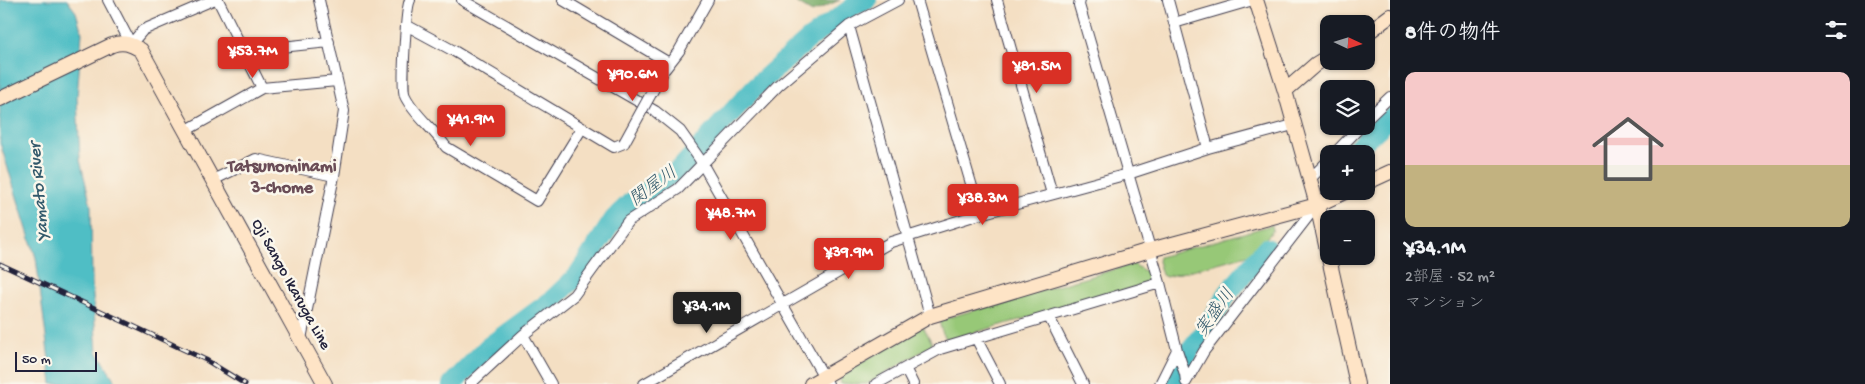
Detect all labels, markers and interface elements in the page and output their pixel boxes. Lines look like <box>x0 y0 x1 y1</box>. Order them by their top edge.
north arrow <box>1320 15 1375 70</box>
map controls <box>1320 15 1375 265</box>
icon: filters <box>1822 16 1850 44</box>
text: 8件の物件 <box>1405 22 1501 47</box>
pin: ¥53.7M <box>212 36 294 79</box>
text: ¥53.7M <box>229 43 277 62</box>
pin: ¥81.5M <box>996 52 1078 94</box>
text: ¥81.5M <box>1013 58 1061 77</box>
pin: ¥90.6M <box>592 59 674 102</box>
text: ¥90.6M <box>609 66 657 85</box>
button: layers <box>1320 80 1375 135</box>
pin: ¥41.9M <box>430 104 512 147</box>
icon: home <box>1583 104 1673 194</box>
text: ¥41.9M <box>448 111 494 130</box>
water label: Yamato River <box>25 138 55 242</box>
button: + <box>1320 145 1375 200</box>
district label: Tatsunominami 3-chome <box>225 157 337 199</box>
water label: 関屋川 <box>626 163 682 211</box>
pin: ¥38.3M <box>942 184 1024 226</box>
text: ¥38.3M <box>959 190 1007 209</box>
pin: ¥48.7M <box>690 198 772 241</box>
text: ¥48.7M <box>707 205 755 224</box>
button: − <box>1320 210 1375 265</box>
street label: Oji Sango Ikaruga Line <box>246 216 334 354</box>
text: ¥34.1M <box>1405 237 1465 262</box>
pin: ¥39.9M <box>808 238 890 280</box>
text: ¥39.9M <box>825 244 873 263</box>
text: 2部屋 · 52 m² <box>1405 269 1495 288</box>
water label: 実盛川 <box>1191 284 1240 341</box>
pin: ¥34.1M <box>666 292 748 334</box>
text: マンション <box>1405 295 1484 314</box>
text: ¥34.1M <box>684 298 730 317</box>
scale bar <box>15 349 98 372</box>
text: 50 m <box>22 352 51 369</box>

